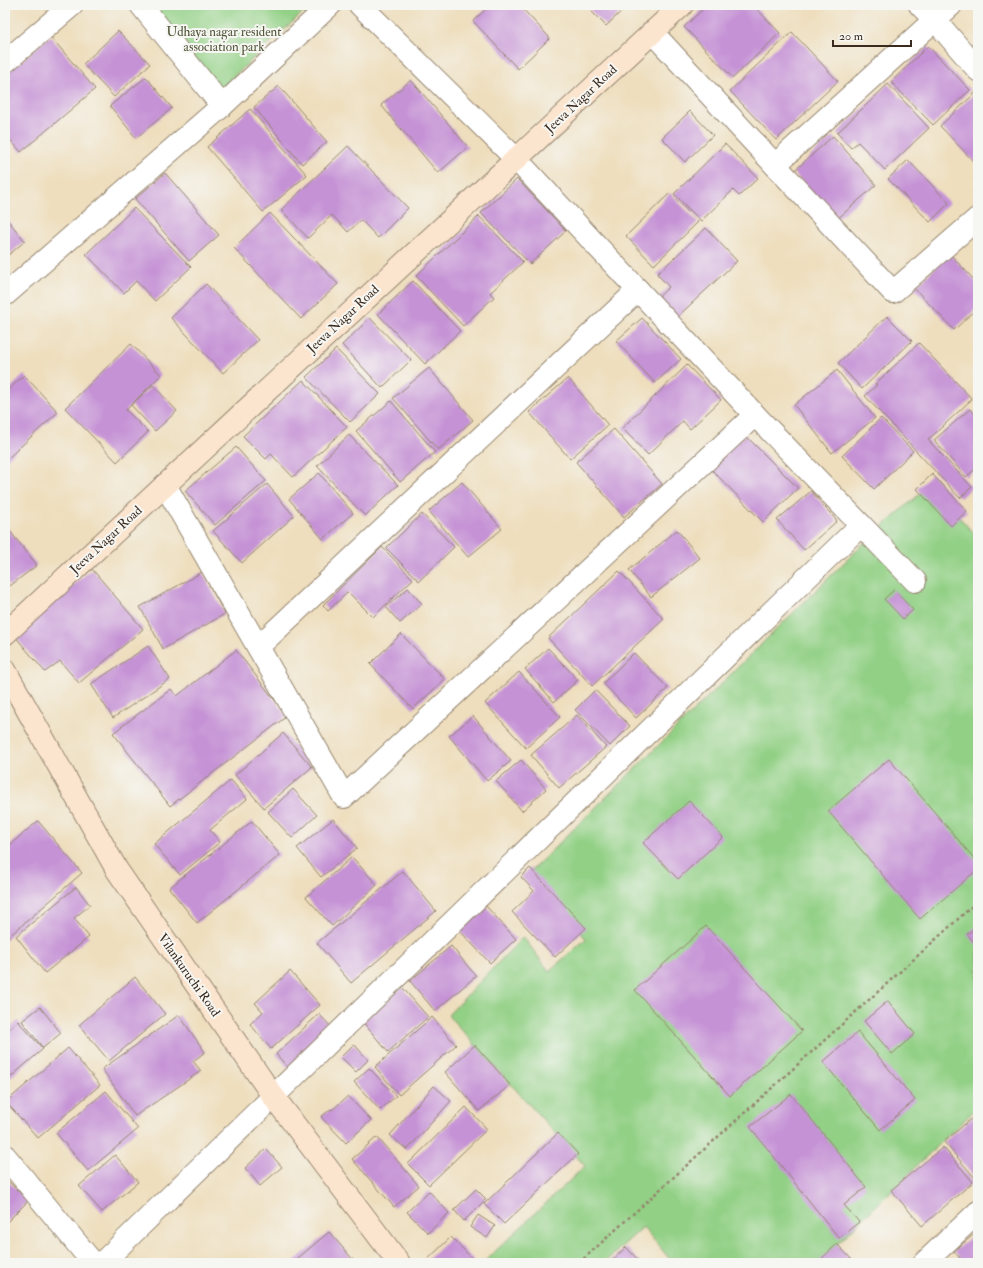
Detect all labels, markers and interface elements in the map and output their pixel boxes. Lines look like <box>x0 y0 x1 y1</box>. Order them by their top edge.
scale bar <box>833 22 911 48</box>
park label: Udhaya nagar resident association park <box>167 24 281 56</box>
text: 20 m <box>839 29 864 44</box>
street label: Jeeva Nagar Road <box>541 61 621 137</box>
street label: Jeeva Nagar Road <box>303 281 383 357</box>
street label: Jeeva Nagar Road <box>66 502 146 578</box>
street label: Vilankuruchi Road <box>154 930 224 1020</box>

